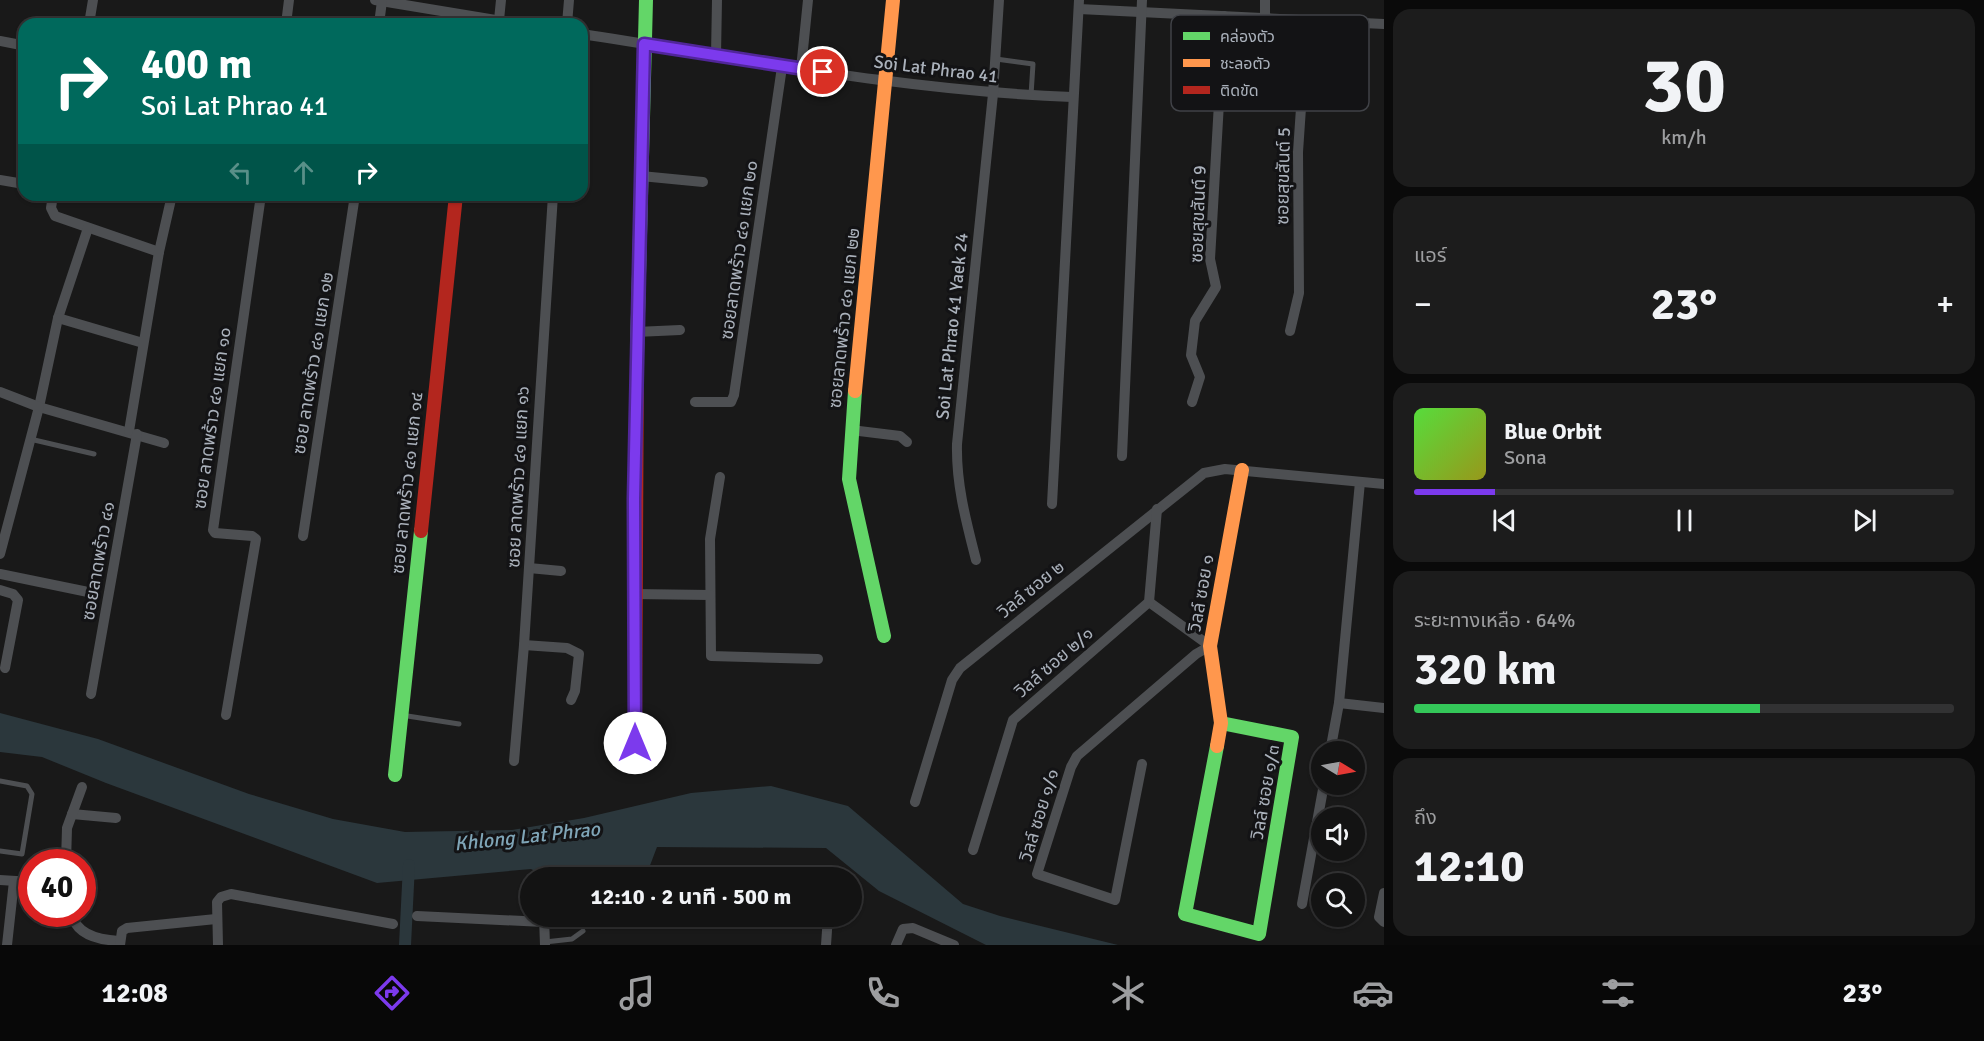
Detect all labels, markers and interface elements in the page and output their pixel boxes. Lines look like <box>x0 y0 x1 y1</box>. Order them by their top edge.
legend <box>1171 15 1369 111</box>
text: คล่องตัว <box>1220 27 1275 47</box>
text: 30 <box>1642 38 1726 134</box>
text: 400 m <box>141 39 252 90</box>
icon: right <box>42 42 120 120</box>
pin <box>797 46 848 97</box>
street label: Soi Lat Phrao 41 <box>873 50 999 88</box>
text: ชะลอตัว <box>1220 54 1271 74</box>
icon: arrive <box>806 55 839 88</box>
text: ติดขัด <box>1220 81 1259 101</box>
text: Soi Lat Phrao 41 <box>141 90 328 123</box>
text: km/h <box>1661 125 1707 150</box>
street label: ซอยสุขสันต์ 5 <box>1271 127 1295 225</box>
icon: left <box>224 156 257 189</box>
icon: ahead <box>287 156 320 189</box>
icon: right <box>350 156 383 189</box>
street label: ซอยลาดพร้าว ๔๑ แยก ๒๐ <box>716 159 762 341</box>
street label: ซอยสุขสันต์ 9 <box>1185 165 1211 263</box>
street label: ซอยลาดพร้าว ๔๑ แยก ๒๒ <box>824 227 864 409</box>
street label: Soi Lat Phrao 41 Yaek 24 <box>931 231 973 420</box>
text: แอร์ <box>1414 243 1446 268</box>
street label: ซอย ลาดพร้าว ๔๑ แยก ๑๒ <box>288 270 338 456</box>
text: 23° <box>1651 277 1717 332</box>
text: − <box>1414 284 1432 325</box>
text: + <box>1936 284 1954 325</box>
street label: ซอย ลาดพร้าว ๔๑ แยก ๑๐ <box>188 326 236 510</box>
street label: ซอย ลาดพร้าว ๔๑ แยก ๑๖ <box>502 385 534 569</box>
street label: ซอย ลาดพร้าว ๔๑ แยก ๑๔ <box>387 391 427 575</box>
text: Blue Orbit <box>1504 418 1602 445</box>
text: Sona <box>1504 445 1547 470</box>
street label: ซอยลาดพร้าว ๔๑ <box>77 500 119 622</box>
icon: previous <box>1488 504 1521 537</box>
icon: pause <box>1668 504 1701 537</box>
icon: next <box>1848 504 1881 537</box>
street label: วิลล์ ซอย ๑ <box>1183 553 1219 634</box>
street label: วิลล์ ซอย ๒ <box>992 555 1069 623</box>
text: ระยะทางเหลือ · 64% <box>1414 608 1575 633</box>
street label: วิลล์ ซอย ๒/๑ <box>1010 622 1098 703</box>
text: 320 km <box>1414 642 1557 697</box>
position arrow <box>603 711 667 775</box>
north arrow <box>1311 741 1365 795</box>
map controls <box>1311 741 1365 927</box>
street label: วิลล์ ซอย ๑/๓ <box>1246 743 1284 842</box>
street label: วิลล์ ซอย ๑/๑ <box>1014 766 1063 865</box>
text: ถึง <box>1414 805 1437 830</box>
button: sound <box>1311 807 1365 861</box>
water label: Khlong Lat Phrao <box>453 816 603 857</box>
text: 12:10 <box>1414 839 1524 894</box>
speed limit sign: 40 <box>18 849 96 927</box>
button: search <box>1311 873 1365 927</box>
text: 12:10 · 2 นาที · 500 m <box>591 883 791 910</box>
icon: directions <box>371 972 413 1014</box>
icon: music <box>616 972 658 1014</box>
icon: phone <box>862 972 904 1014</box>
icon: climate <box>1107 972 1149 1014</box>
icon: car <box>1352 972 1394 1014</box>
icon: filters <box>1597 972 1639 1014</box>
text: 12:08 <box>102 977 168 1010</box>
text: 23° <box>1842 977 1882 1010</box>

